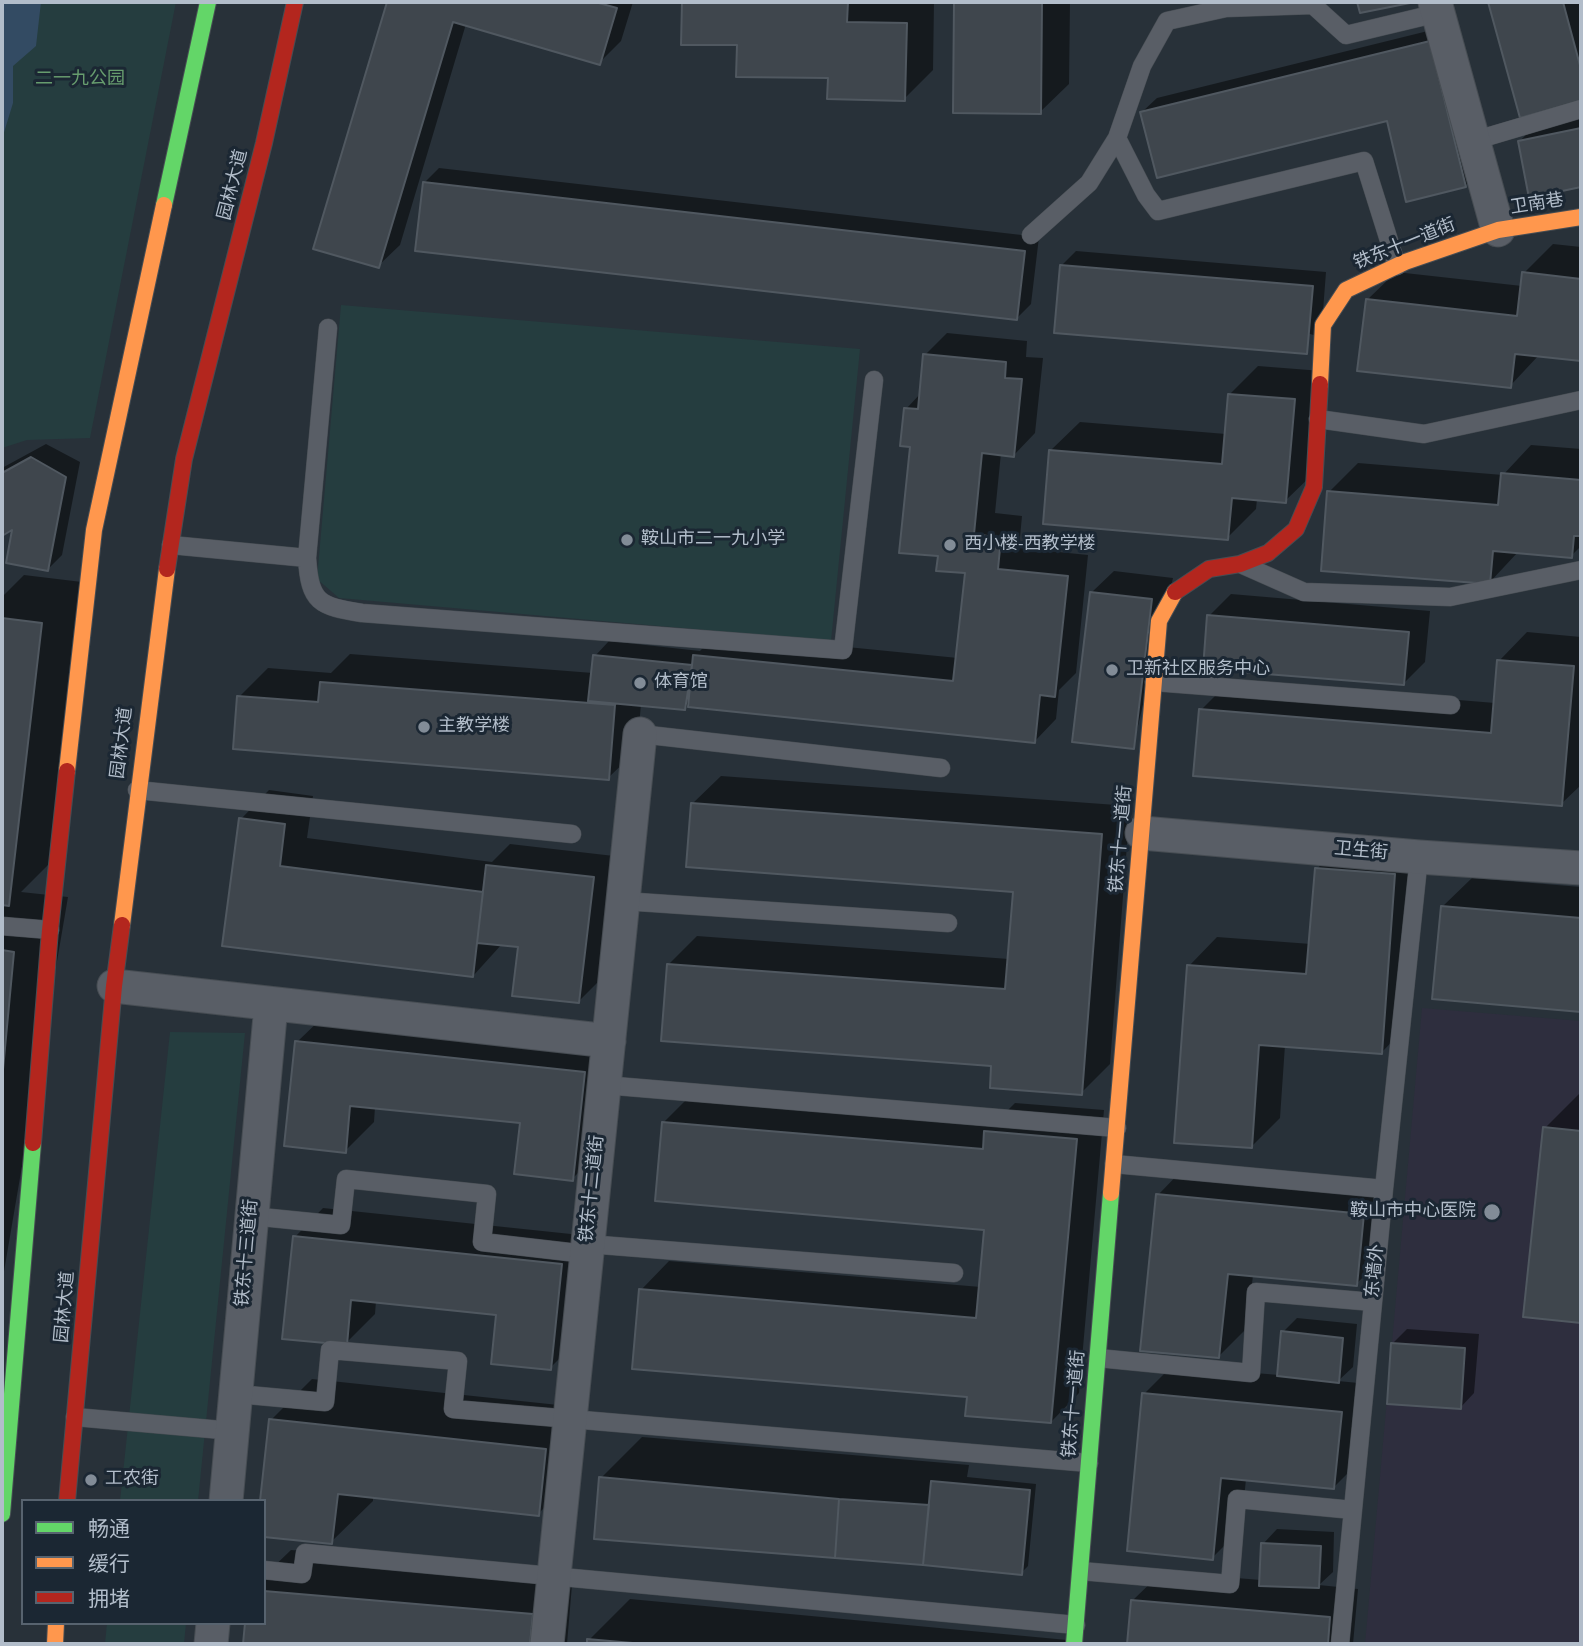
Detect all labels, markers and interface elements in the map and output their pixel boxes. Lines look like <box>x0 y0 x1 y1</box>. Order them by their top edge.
park label: 二一九公园 <box>35 69 125 91</box>
street label: 园林大道 <box>215 147 253 223</box>
street label: 卫南巷 <box>1509 190 1565 220</box>
street label: 铁东十一道街 <box>1351 215 1459 275</box>
place label: 鞍山市二一九小学 <box>641 529 785 551</box>
marker: 鞍山市二一九小学 <box>619 532 635 548</box>
place label: 西小楼-西教学楼 <box>964 534 1096 556</box>
marker: 西小楼-西教学楼 <box>942 537 958 553</box>
place label: 卫新社区服务中心 <box>1126 659 1270 681</box>
marker: 卫新社区服务中心 <box>1104 662 1120 678</box>
place label: 体育馆 <box>654 672 708 694</box>
marker: 体育馆 <box>632 675 648 691</box>
street label: 园林大道 <box>108 706 138 780</box>
place label: 主教学楼 <box>438 716 510 738</box>
marker: 主教学楼 <box>416 719 432 735</box>
street label: 铁东十一道街 <box>1107 784 1137 894</box>
street label: 卫生街 <box>1333 839 1389 865</box>
street label: 铁东十二道街 <box>577 1134 609 1244</box>
street label: 铁东十三道街 <box>233 1198 263 1308</box>
place label: 鞍山市中心医院 <box>1350 1201 1476 1223</box>
marker: 鞍山市中心医院 <box>1482 1202 1502 1222</box>
street label: 东墙外 <box>1363 1243 1389 1299</box>
street label: 园林大道 <box>52 1270 80 1344</box>
street label: 铁东十一道街 <box>1060 1349 1090 1459</box>
place label: 工农街 <box>105 1469 159 1491</box>
marker: 工农街 <box>83 1472 99 1488</box>
legend <box>21 1499 266 1625</box>
text: 畅通 <box>88 1514 130 1544</box>
text: 缓行 <box>88 1549 130 1579</box>
text: 拥堵 <box>88 1584 130 1614</box>

